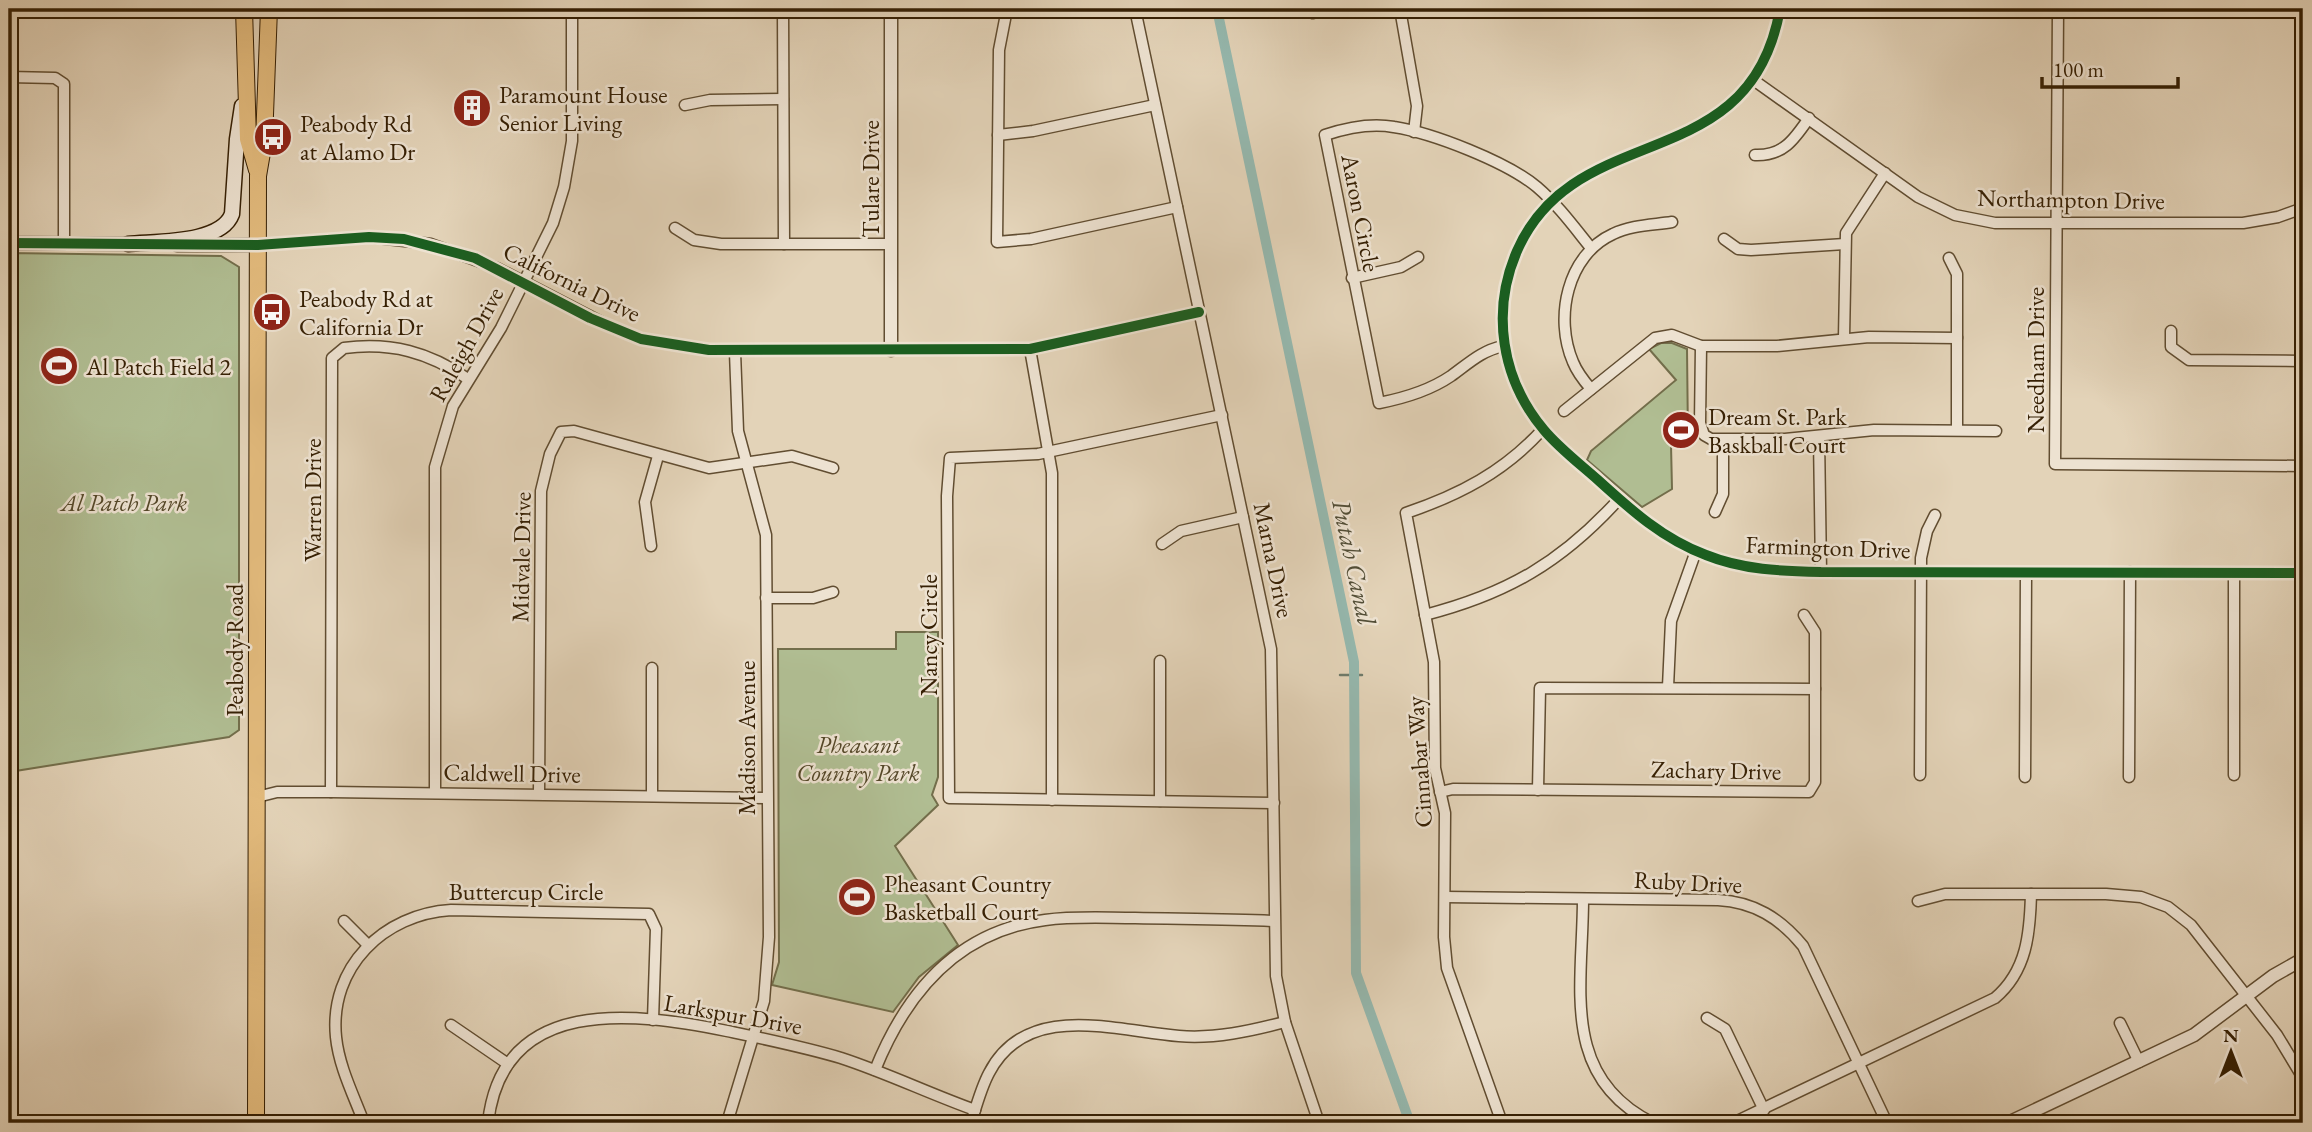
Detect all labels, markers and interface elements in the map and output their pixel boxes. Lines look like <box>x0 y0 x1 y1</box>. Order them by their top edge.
scale bar <box>2042 46 2179 90</box>
text: 100 m <box>2053 56 2104 83</box>
place label: Paramount House Senior Living <box>499 79 668 138</box>
building icon: Paramount House Senior Living <box>451 87 493 129</box>
place label: Peabody Rd at Alamo Dr <box>300 108 415 167</box>
bus stop icon: Peabody Rd at Alamo Dr <box>252 116 294 158</box>
street label: Tulare Drive <box>855 120 886 238</box>
street label: Aaron Circle <box>1334 150 1388 275</box>
street label: Northampton Drive <box>1977 182 2165 216</box>
street label: California Drive <box>498 235 646 329</box>
street label: Raleigh Drive <box>422 281 510 407</box>
place label: Peabody Rd at California Dr <box>299 283 433 342</box>
street label: Needham Drive <box>2020 287 2051 433</box>
bus stop icon: Peabody Rd at California Dr <box>251 291 293 333</box>
sports icon: Al Patch Field 2 <box>38 345 80 387</box>
place label: Al Patch Field 2 <box>85 351 231 382</box>
place label: Dream St. Park Baskball Court <box>1708 401 1847 460</box>
sports icon: Dream St. Park Baskball Court <box>1660 409 1702 451</box>
street label: Warren Drive <box>297 438 328 562</box>
park label: Al Patch Park <box>59 487 187 518</box>
street label: Midvale Drive <box>504 491 538 623</box>
water label: Putah Canal <box>1324 496 1384 629</box>
street label: Marna Drive <box>1247 500 1301 620</box>
street label: Farmington Drive <box>1745 529 1911 565</box>
street label: Nancy Circle <box>913 574 944 696</box>
street label: Peabody Road <box>219 583 250 716</box>
street label: Madison Avenue <box>731 661 762 815</box>
street label: Cinnabar Way <box>1399 695 1439 829</box>
park label: Pheasant Country Park <box>796 729 920 788</box>
street label: Zachary Drive <box>1651 753 1781 787</box>
street label: Caldwell Drive <box>443 756 581 790</box>
street label: Ruby Drive <box>1633 864 1743 900</box>
place label: Pheasant Country Basketball Court <box>884 868 1052 927</box>
street label: Buttercup Circle <box>449 876 603 907</box>
sports icon: Pheasant Country Basketball Court <box>836 876 878 918</box>
street label: Larkspur Drive <box>661 987 805 1041</box>
north arrow <box>2196 1016 2266 1086</box>
text: N <box>2223 1023 2239 1048</box>

